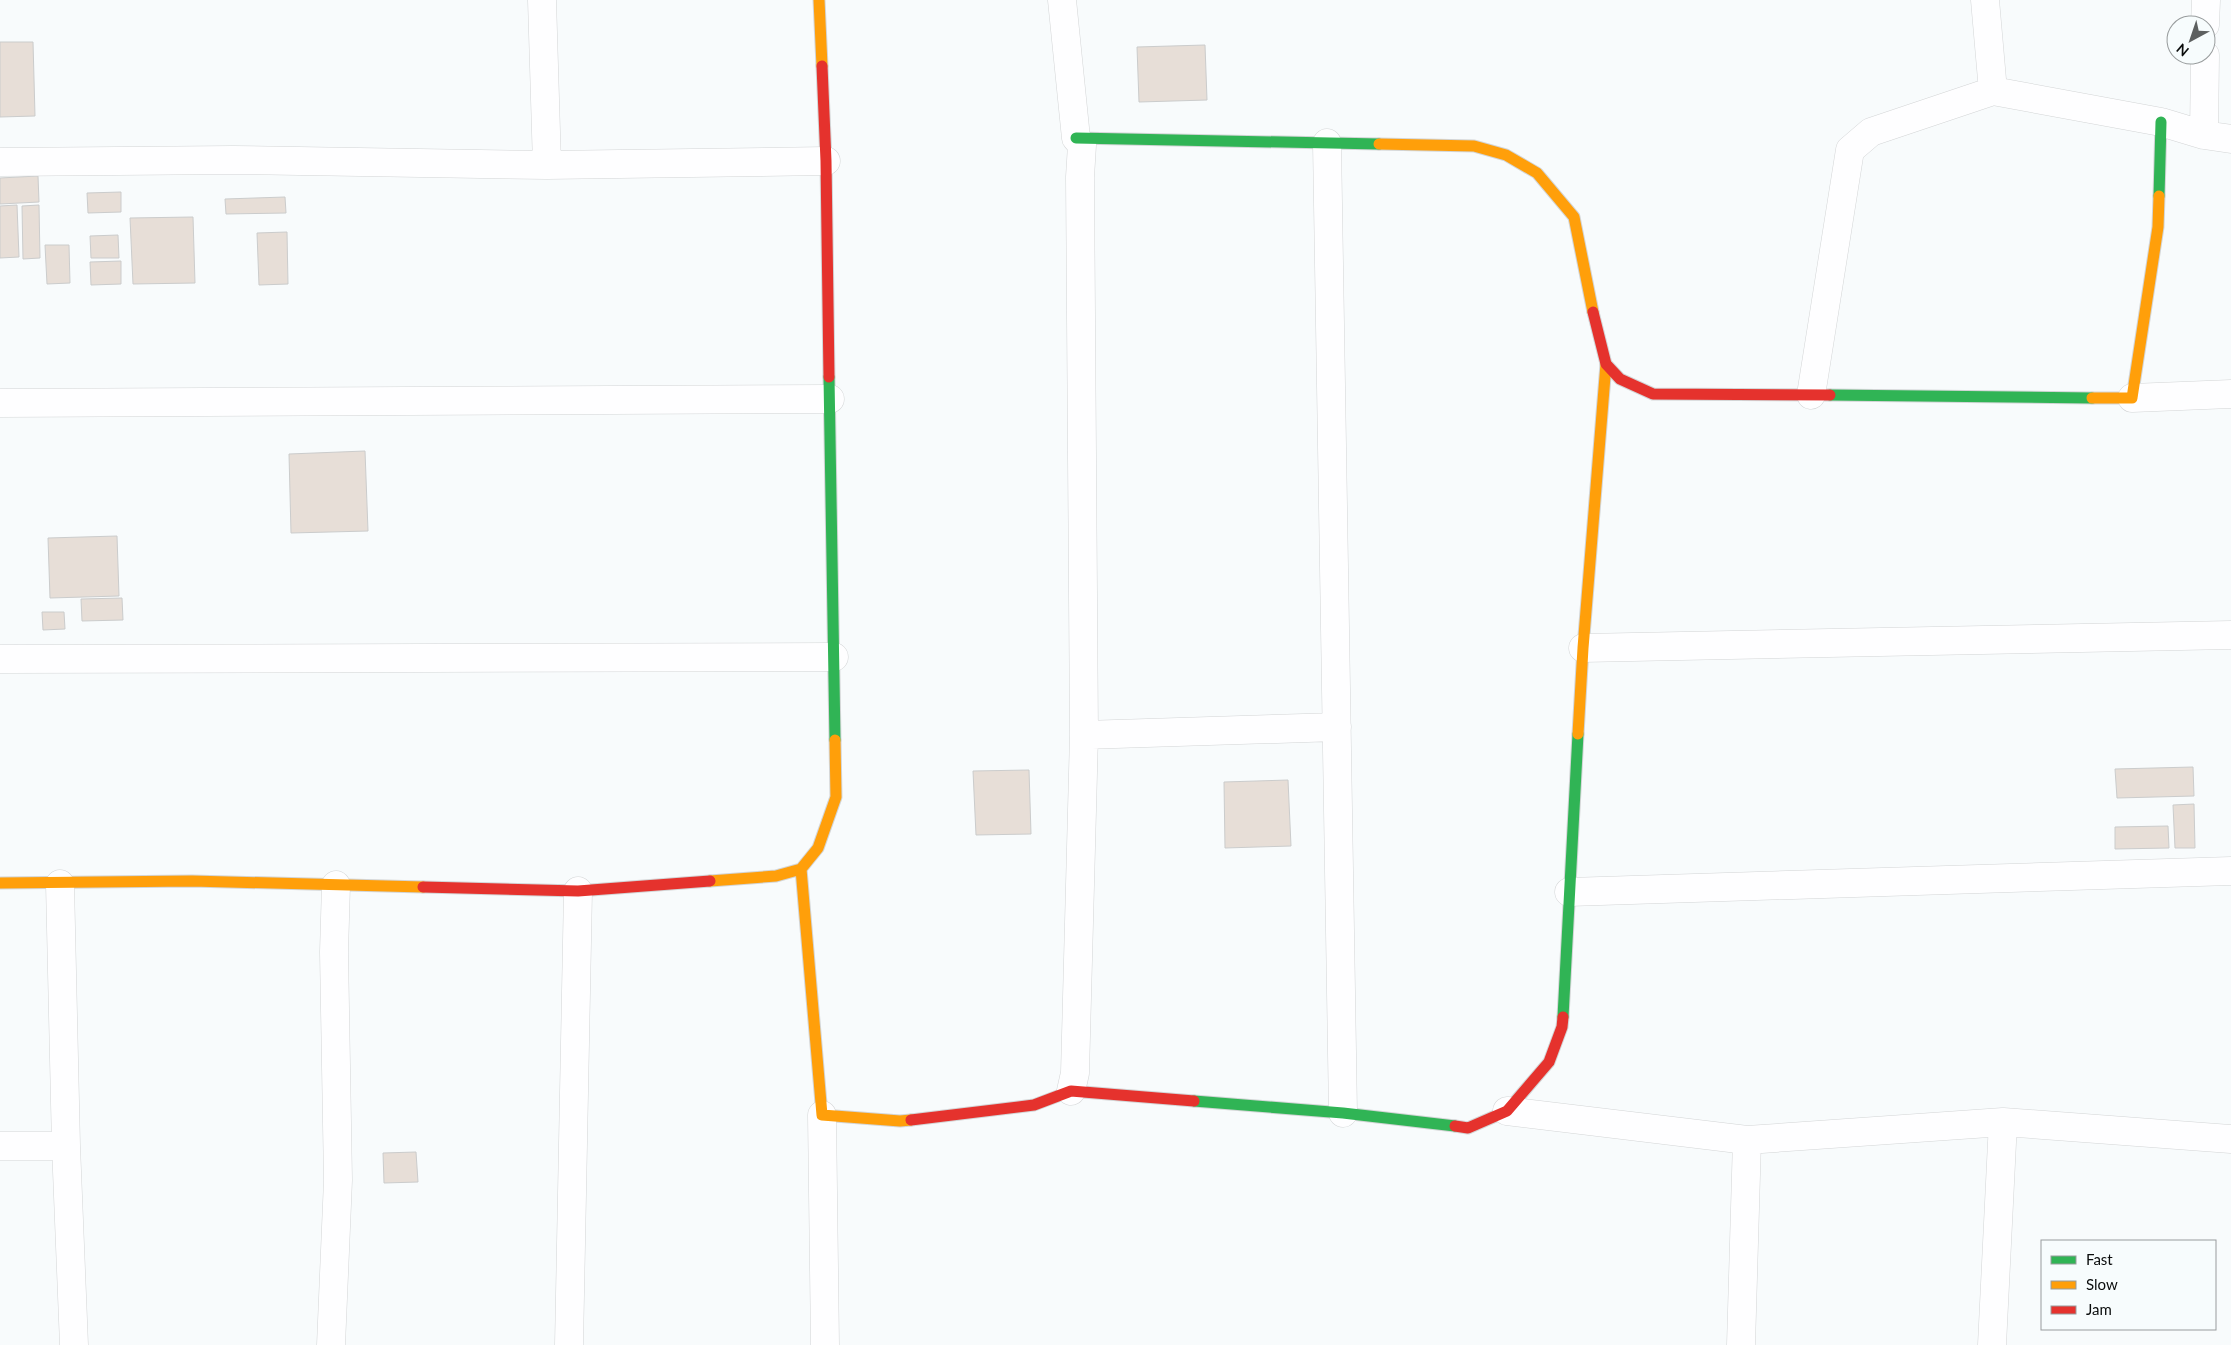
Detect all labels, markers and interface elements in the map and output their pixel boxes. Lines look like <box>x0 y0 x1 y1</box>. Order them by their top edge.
north arrow <box>2166 15 2216 65</box>
text: N <box>2173 40 2192 60</box>
legend <box>2041 1240 2216 1330</box>
text: Fast <box>2086 1250 2113 1268</box>
text: Slow <box>2086 1275 2118 1293</box>
text: Jam <box>2086 1300 2112 1318</box>

